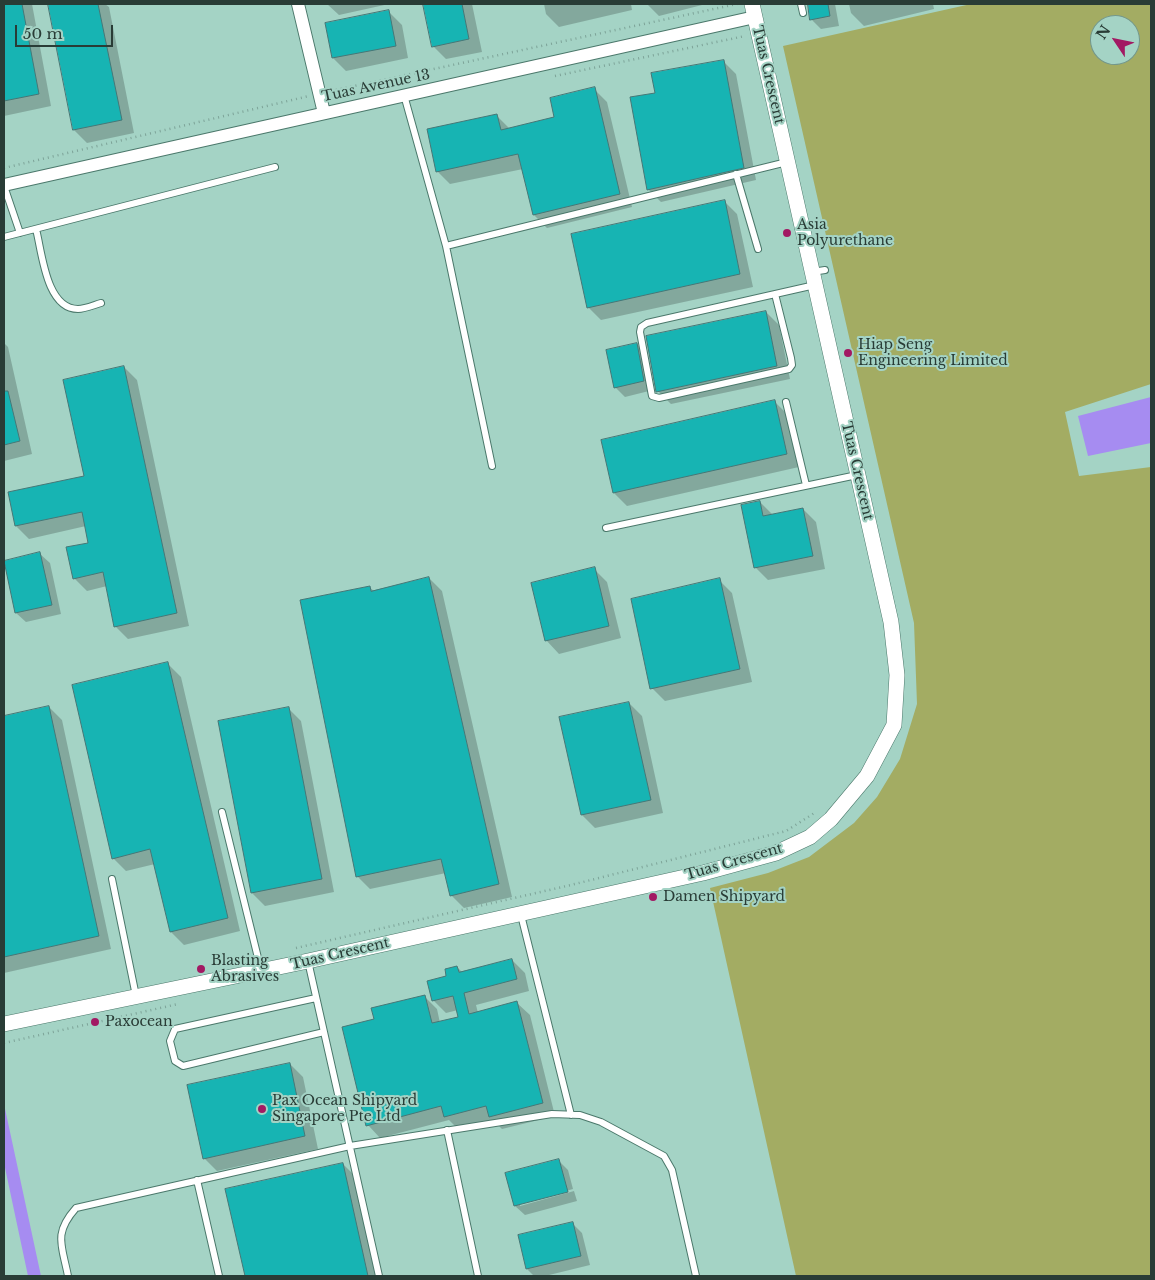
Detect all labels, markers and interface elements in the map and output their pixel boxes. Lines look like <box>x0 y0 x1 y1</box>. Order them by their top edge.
scale bar <box>18 15 115 47</box>
north arrow <box>1090 15 1140 65</box>
text: N <box>1092 22 1115 43</box>
text: 50 m <box>23 24 63 43</box>
street label: Tuas Crescent <box>749 24 787 126</box>
street label: Tuas Avenue 13 <box>320 66 432 106</box>
place label: Asia Polyurethane <box>797 217 893 250</box>
marker: Asia Polyurethane <box>781 227 793 239</box>
place label: Hiap Seng Engineering Limited <box>858 337 1008 370</box>
marker: Hiap Seng Engineering Limited <box>842 347 854 359</box>
street label: Tuas Crescent <box>838 420 876 522</box>
street label: Tuas Crescent <box>683 840 785 884</box>
place label: Damen Shipyard <box>663 889 785 905</box>
marker: Damen Shipyard <box>647 891 659 903</box>
street label: Tuas Crescent <box>289 935 391 973</box>
place label: Blasting Abrasives <box>211 953 279 986</box>
marker: Blasting Abrasives <box>195 963 207 975</box>
place label: Paxocean <box>105 1014 173 1030</box>
marker: Paxocean <box>89 1016 101 1028</box>
place label: Pax Ocean Shipyard Singapore Pte Ltd <box>272 1093 417 1126</box>
marker: Pax Ocean Shipyard Singapore Pte Ltd <box>256 1103 268 1115</box>

